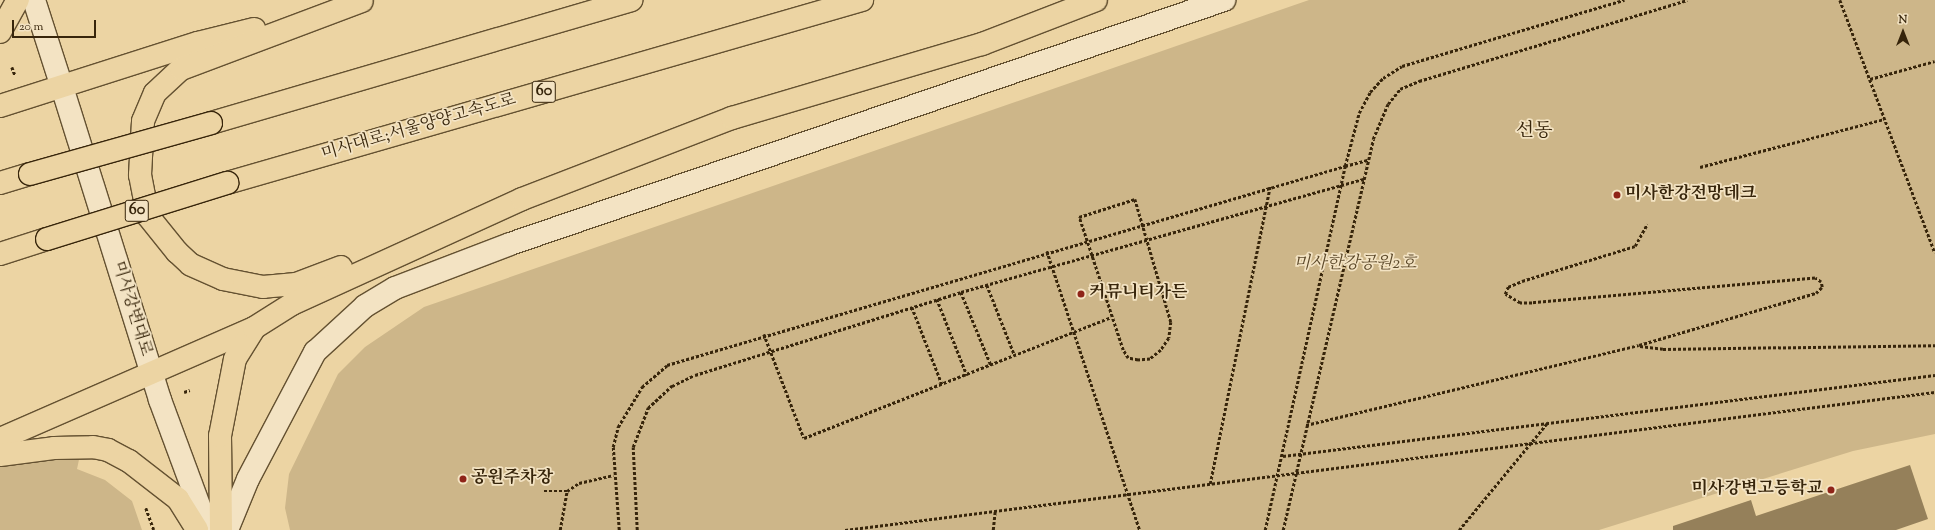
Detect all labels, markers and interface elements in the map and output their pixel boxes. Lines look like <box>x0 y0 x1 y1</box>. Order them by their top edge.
scale bar <box>14 12 98 38</box>
north arrow <box>1883 12 1923 52</box>
text: N <box>1899 12 1907 28</box>
text: 20 m <box>19 18 43 36</box>
road number: 60 <box>531 78 557 106</box>
street label: 미사대로;서울양양고속도로 <box>319 90 519 166</box>
district label: 선동 <box>1516 121 1552 143</box>
place label: 미사한강전망데크 <box>1625 185 1756 205</box>
marker: 미사한강전망데크 <box>1612 190 1622 200</box>
road number: 60 <box>124 197 150 225</box>
park label: 미사한강공원2호 <box>1294 255 1416 275</box>
street label: 미사강변대로 <box>107 259 155 359</box>
place label: 커뮤니티가든 <box>1089 284 1188 304</box>
marker: 커뮤니티가든 <box>1076 289 1086 299</box>
place label: 공원주차장 <box>471 469 553 489</box>
marker: 공원주차장 <box>458 474 468 484</box>
place label: 미사강변고등학교 <box>1692 480 1823 500</box>
marker: 미사강변고등학교 <box>1826 485 1836 495</box>

